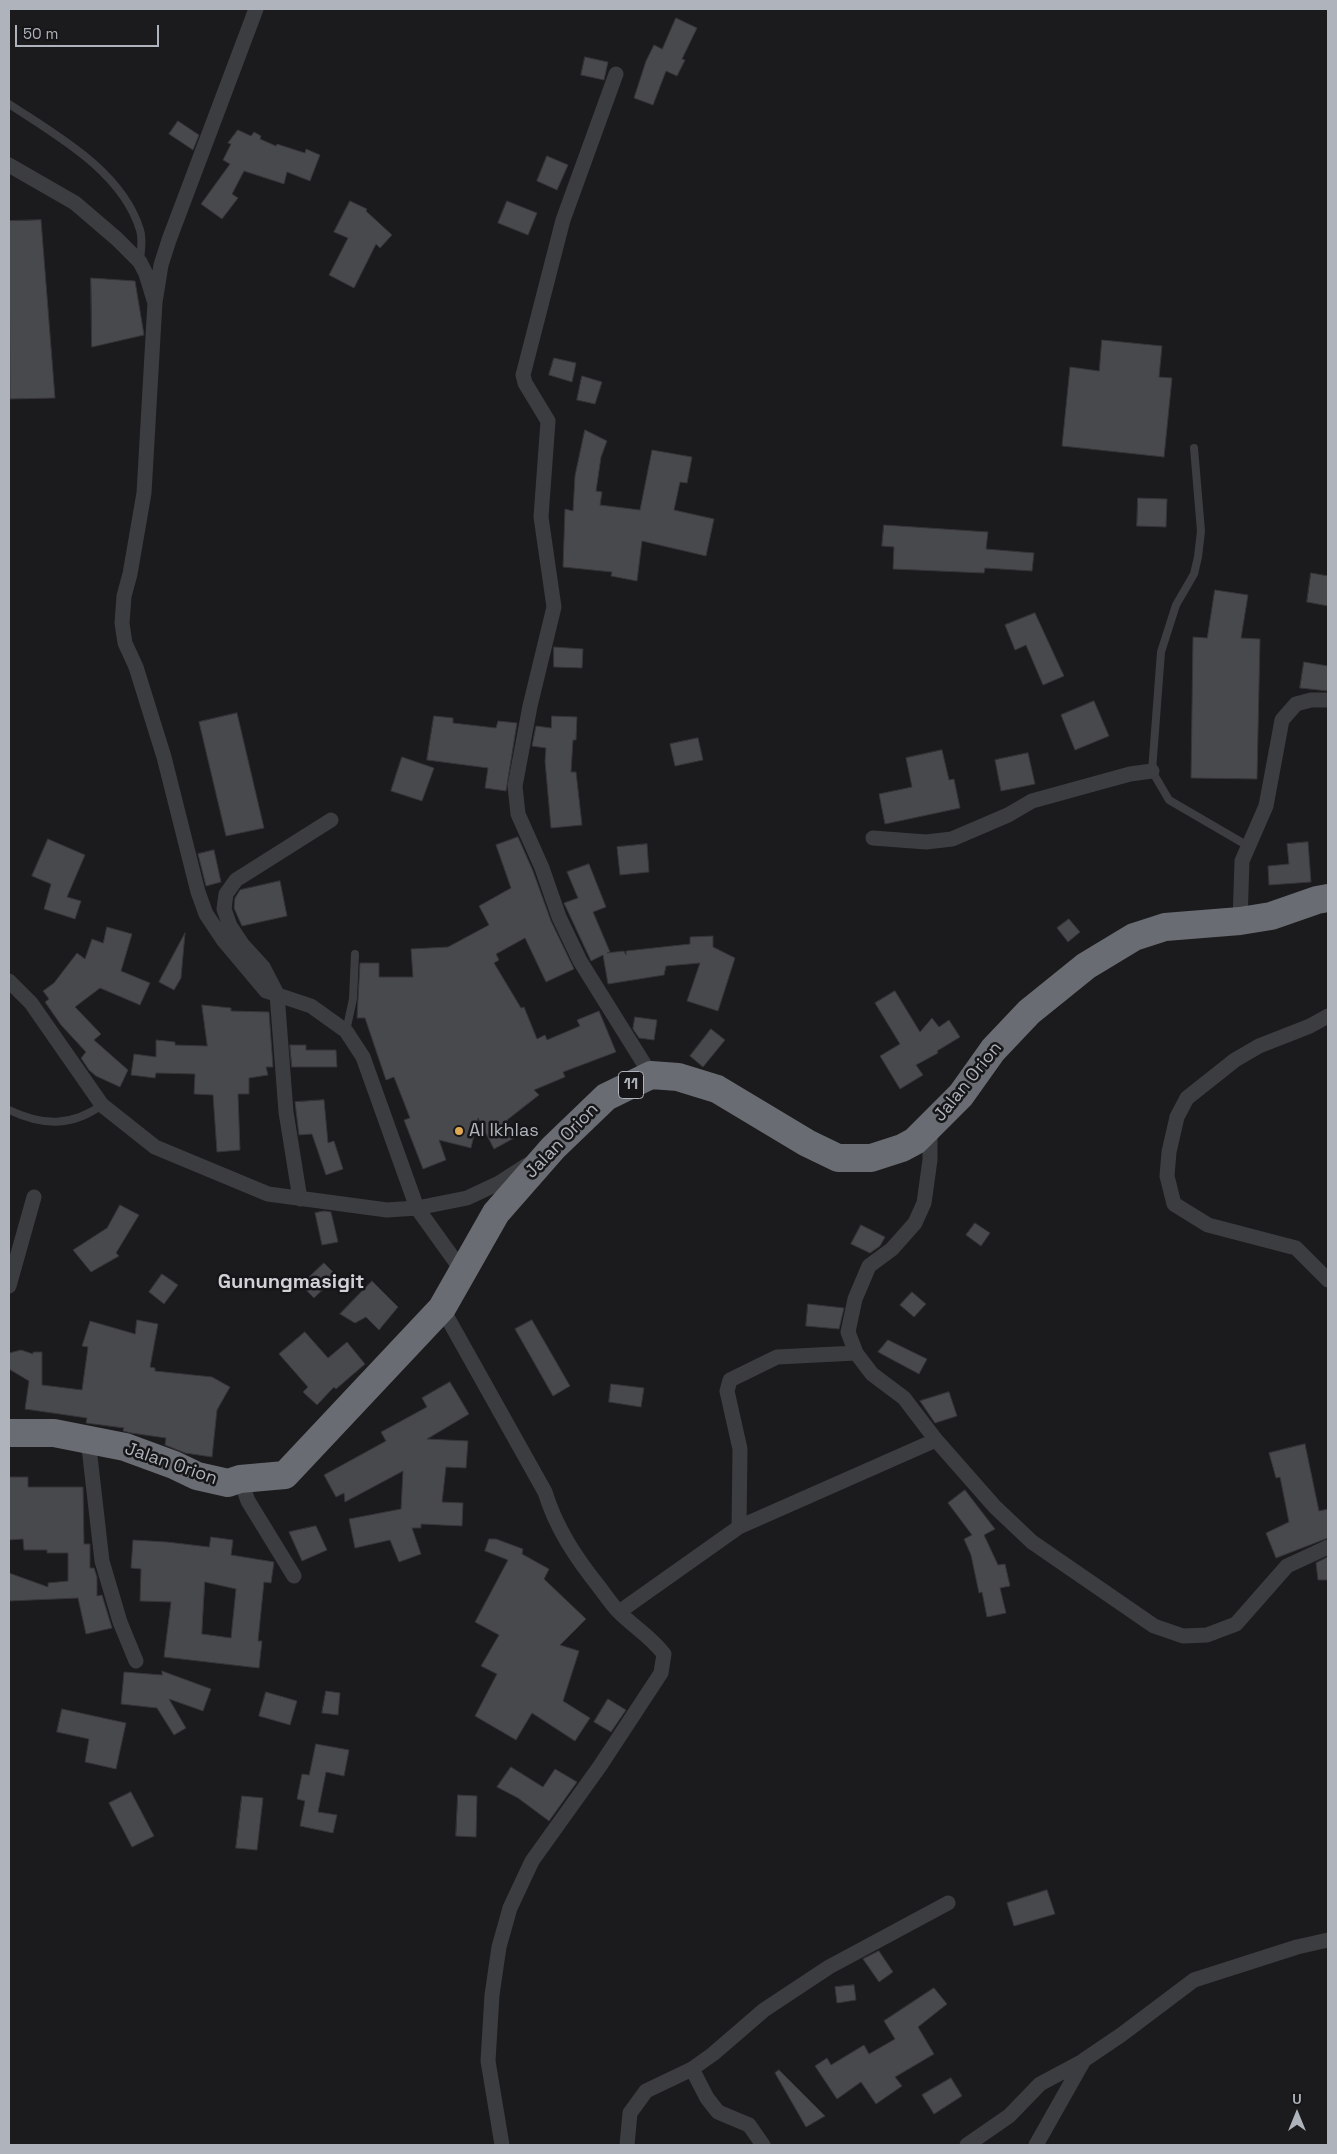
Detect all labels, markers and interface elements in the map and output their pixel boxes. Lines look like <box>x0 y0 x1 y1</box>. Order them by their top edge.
scale bar <box>18 15 161 47</box>
text: 50 m <box>23 24 58 43</box>
street label: Jalan Orion <box>929 1038 1007 1126</box>
road number: 11 <box>618 1072 644 1098</box>
street label: Jalan Orion <box>521 1099 603 1183</box>
place label: Al Ikhlas <box>469 1120 539 1142</box>
marker: Al Ikhlas <box>453 1125 465 1137</box>
district label: Gunungmasigit <box>218 1271 364 1295</box>
street label: Jalan Orion <box>122 1438 220 1490</box>
north arrow <box>1272 2089 1322 2139</box>
text: U <box>1292 2090 1302 2108</box>

